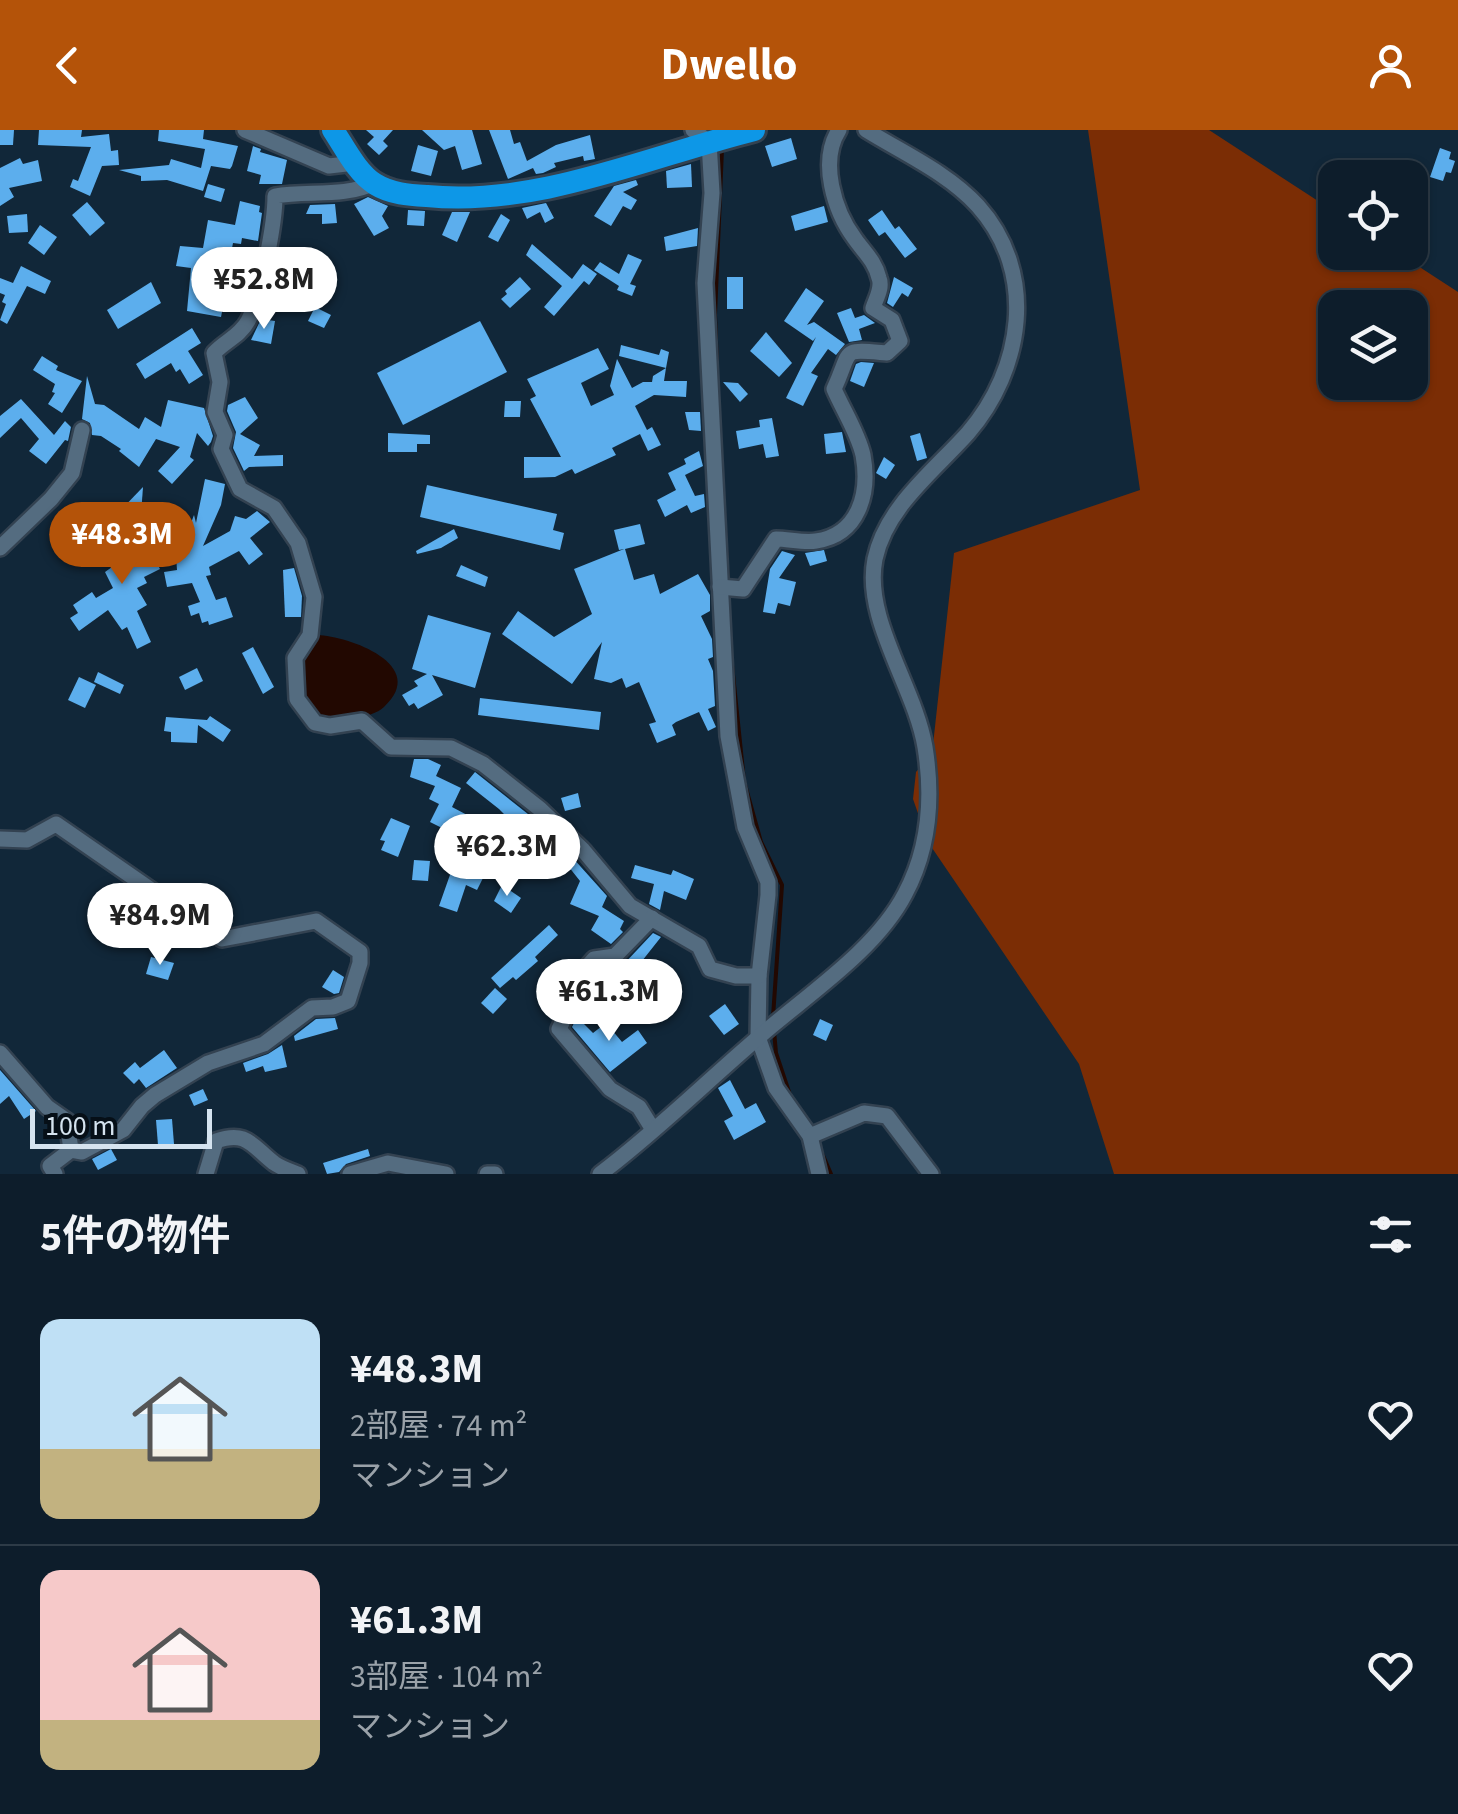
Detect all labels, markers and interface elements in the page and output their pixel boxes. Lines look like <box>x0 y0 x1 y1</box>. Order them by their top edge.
text: Dwello <box>660 33 798 97</box>
icon: back <box>40 38 95 93</box>
icon: person <box>1363 38 1418 93</box>
map controls <box>1318 160 1428 400</box>
button: locate <box>1318 160 1428 270</box>
pin: ¥52.8M <box>183 247 345 332</box>
text: ¥52.8M <box>213 256 315 302</box>
button: layers <box>1318 290 1428 400</box>
pin: ¥48.3M <box>41 502 203 587</box>
text: ¥48.3M <box>71 511 173 557</box>
pin: ¥62.3M <box>426 814 588 899</box>
text: ¥62.3M <box>456 823 558 869</box>
pin: ¥84.9M <box>79 883 241 968</box>
text: ¥84.9M <box>109 892 211 938</box>
pin: ¥61.3M <box>528 959 690 1044</box>
text: ¥61.3M <box>558 968 660 1014</box>
scale bar <box>30 1104 212 1148</box>
text: 100 m <box>45 1106 116 1146</box>
text: 5件の物件 <box>40 1207 230 1267</box>
icon: filters <box>1363 1207 1418 1262</box>
text: ¥48.3M <box>350 1339 483 1399</box>
icon: home <box>120 1359 240 1479</box>
icon: heart <box>1363 1392 1418 1447</box>
text: 2部屋 · 74 m² <box>350 1403 527 1449</box>
text: マンション <box>350 1453 510 1499</box>
text: ¥61.3M <box>350 1590 483 1650</box>
icon: home <box>120 1610 240 1730</box>
icon: heart <box>1363 1643 1418 1698</box>
text: 3部屋 · 104 m² <box>350 1654 543 1700</box>
text: マンション <box>350 1704 510 1750</box>

